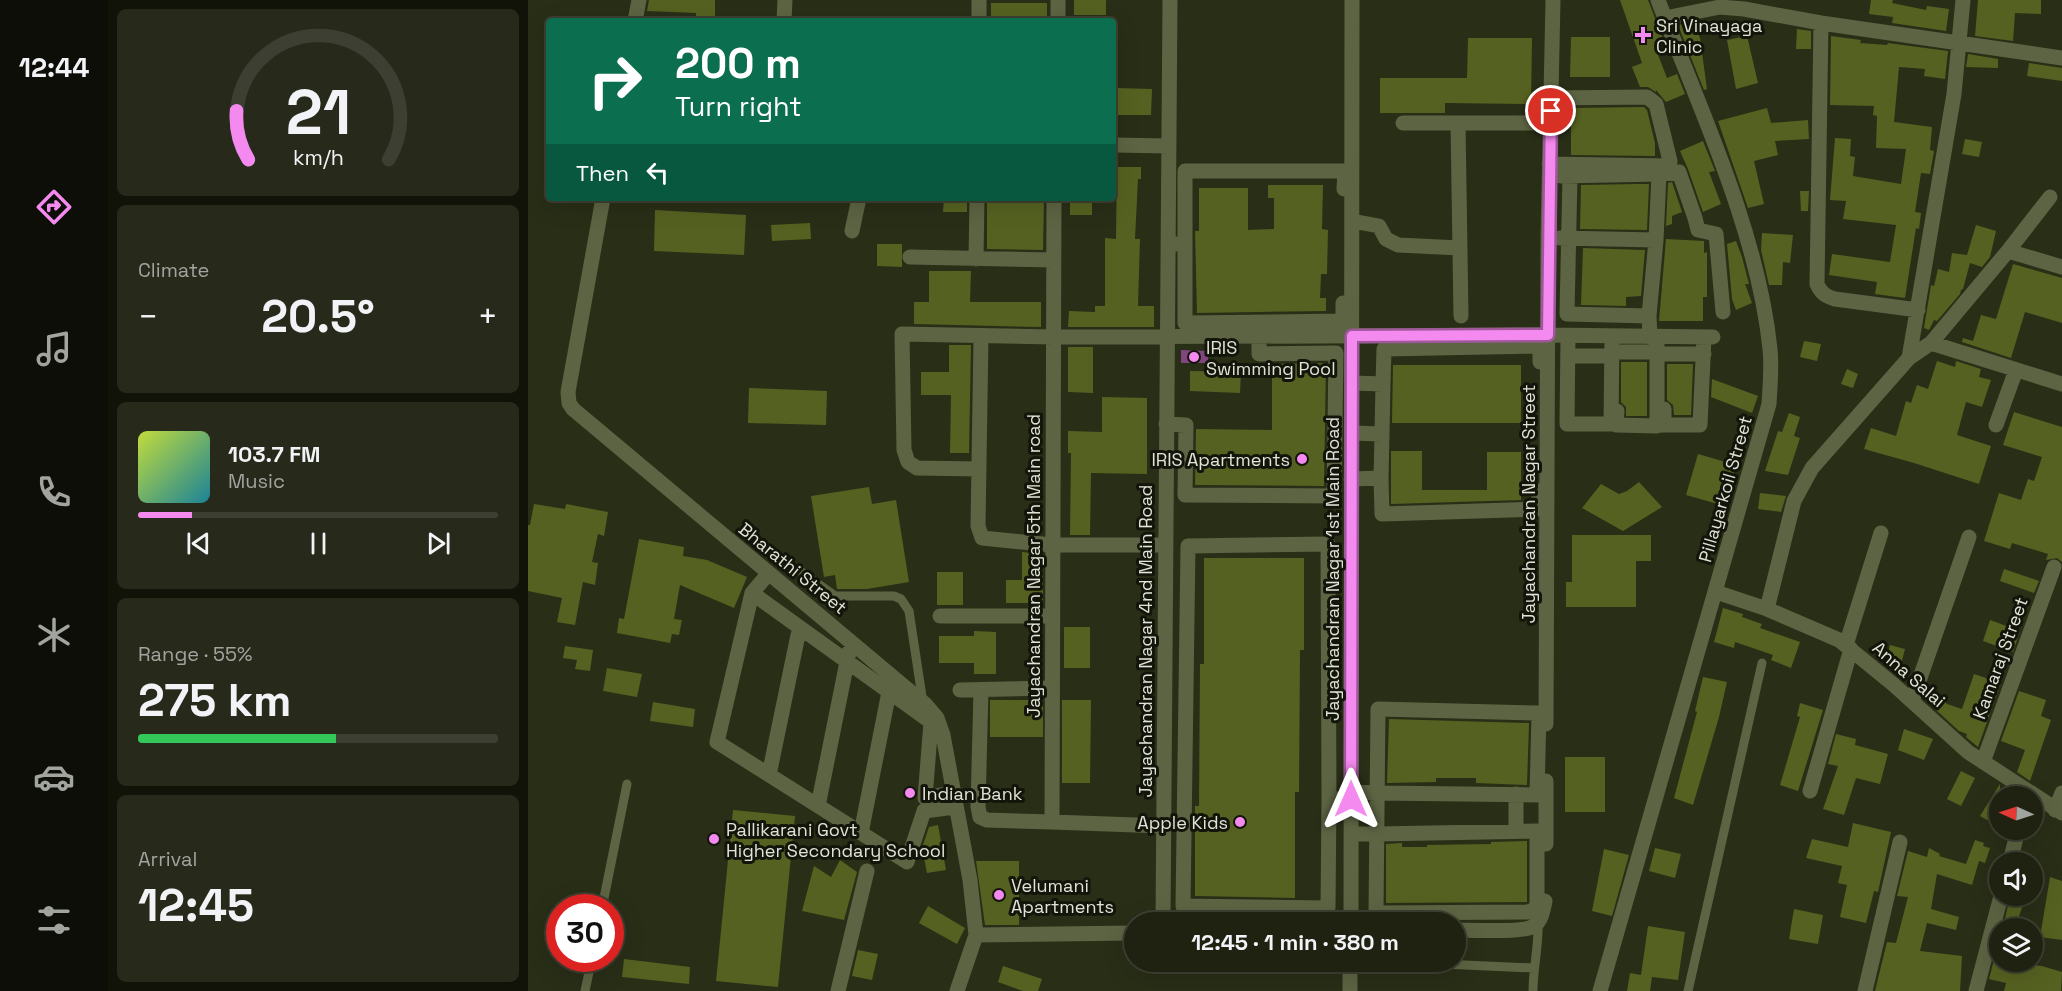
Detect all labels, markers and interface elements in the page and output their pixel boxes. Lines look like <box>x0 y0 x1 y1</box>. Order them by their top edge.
place label: Sri Vinayaga Clinic <box>1656 14 1762 58</box>
marker: Sri Vinayaga Clinic <box>1634 26 1652 44</box>
text: 200 m <box>675 37 801 90</box>
icon: right <box>576 42 654 120</box>
text: 12:44 <box>19 50 89 85</box>
text: 21 <box>285 73 351 152</box>
pin <box>1525 85 1576 136</box>
text: Turn right <box>675 89 802 124</box>
icon: arrive <box>1534 94 1567 127</box>
text: km/h <box>292 144 344 171</box>
icon: left <box>641 156 674 189</box>
text: Then <box>576 159 629 187</box>
icon: directions <box>33 186 75 228</box>
text: Climate <box>138 257 209 283</box>
text: 20.5° <box>261 288 375 345</box>
text: − <box>138 296 158 338</box>
text: + <box>478 296 498 338</box>
icon: music <box>33 328 75 370</box>
place label: IRIS Swimming Pool <box>1206 336 1336 380</box>
marker: IRIS Swimming Pool <box>1187 350 1201 364</box>
street label: Jayachandran Nagar Street <box>1517 384 1540 624</box>
street label: Pillayarkoil Street <box>1693 413 1757 565</box>
street label: Jayachandran Nagar 5th Main road <box>1022 414 1045 718</box>
street label: Jayachandran Nagar 1st Main Road <box>1321 417 1344 721</box>
text: 103.7 FM <box>228 440 320 468</box>
place label: IRIS Apartments <box>1151 448 1290 471</box>
marker: IRIS Apartments <box>1295 452 1309 466</box>
text: Music <box>228 468 285 494</box>
icon: phone <box>33 471 75 513</box>
street label: Jayachandran Nagar 4nd Main Road <box>1134 485 1157 797</box>
street label: Bharathi Street <box>734 517 852 619</box>
icon: previous <box>182 527 215 560</box>
icon: pause <box>302 527 335 560</box>
icon: next <box>422 527 455 560</box>
street label: Kamaraj Street <box>1967 594 2033 722</box>
icon: climate <box>33 614 75 656</box>
street label: Anna Salai <box>1868 636 1950 712</box>
text: Range · 55% <box>138 641 252 667</box>
text: 275 km <box>138 672 291 729</box>
icon: car <box>33 756 75 798</box>
position arrow <box>1319 767 1383 831</box>
place label: Indian Bank <box>922 782 1023 805</box>
marker: Indian Bank <box>903 786 917 800</box>
north arrow <box>1989 786 2043 840</box>
map controls <box>1989 786 2043 972</box>
place label: Apple Kids <box>1137 811 1228 834</box>
marker: Apple Kids <box>1233 815 1247 829</box>
place label: Pallikarani Govt Higher Secondary School <box>726 818 945 862</box>
marker: Pallikarani Govt Higher Secondary School <box>707 832 721 846</box>
text: Arrival <box>138 846 197 872</box>
button: sound <box>1989 852 2043 906</box>
place label: Velumani Apartments <box>1011 874 1114 918</box>
text: 12:45 <box>138 877 254 934</box>
marker: Velumani Apartments <box>992 888 1006 902</box>
speed limit sign: 30 <box>546 894 624 972</box>
icon: filters <box>33 899 75 941</box>
button: layers <box>1989 918 2043 972</box>
text: 12:45 · 1 min · 380 m <box>1191 928 1399 956</box>

